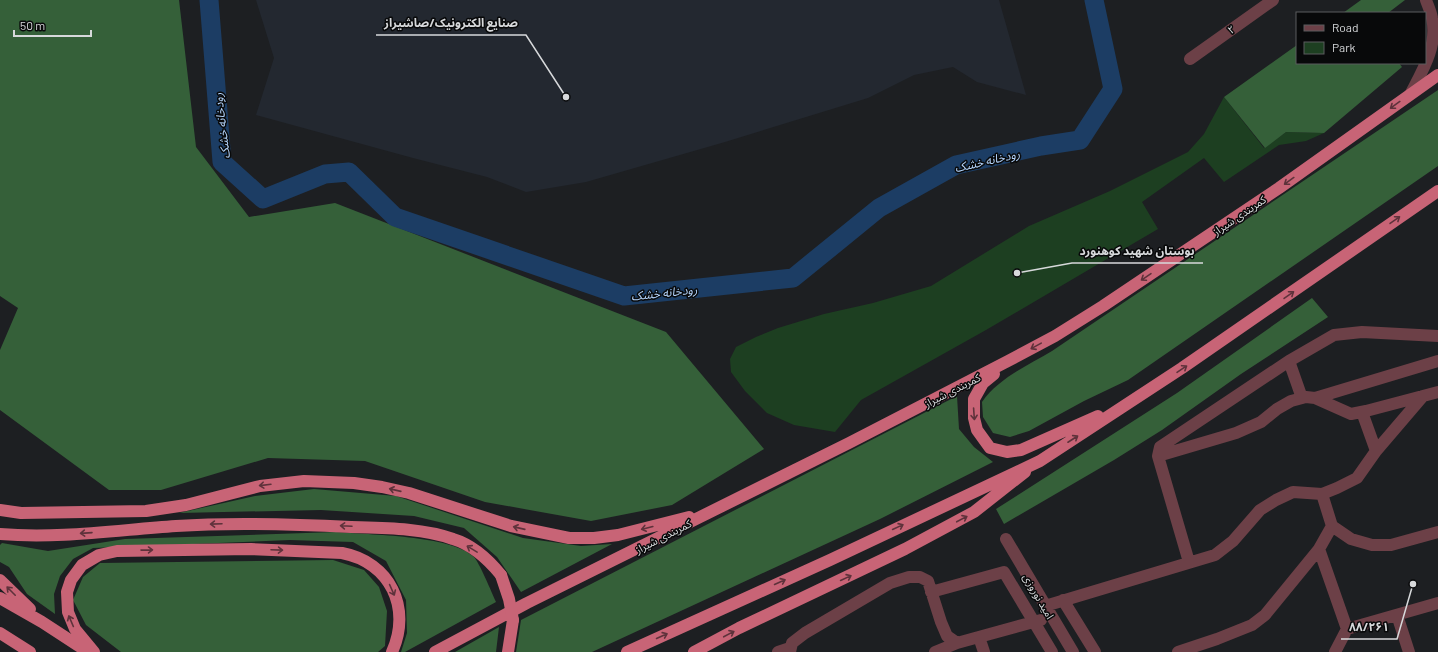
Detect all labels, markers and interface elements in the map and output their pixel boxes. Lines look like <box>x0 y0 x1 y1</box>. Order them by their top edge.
callout: صنایع الکترونیک/صاشیراز <box>376 11 526 35</box>
scale bar <box>14 12 91 38</box>
legend <box>1296 12 1426 64</box>
text: صنایع الکترونیک/صاشیراز <box>383 15 518 32</box>
text: 50 m <box>20 18 45 32</box>
text: Road <box>1332 20 1359 34</box>
street label: ۲ <box>1225 22 1237 36</box>
text: Park <box>1332 40 1356 54</box>
water label: رودخانه خشک <box>210 91 233 160</box>
one-way arrow <box>1389 101 1400 109</box>
water label: رودخانه خشک <box>953 146 1022 175</box>
one-way arrow <box>1284 177 1295 185</box>
street label: کمربندی شیراز <box>1209 192 1269 239</box>
one-way arrow <box>1390 216 1401 224</box>
callout: بوستان شهید کوهنورد <box>1072 239 1203 263</box>
text: بوستان شهید کوهنورد <box>1080 243 1195 258</box>
one-way arrow <box>1141 273 1152 281</box>
water label: رودخانه خشک <box>630 282 698 303</box>
one-way arrow <box>1283 291 1294 299</box>
one-way arrow <box>1030 343 1042 350</box>
one-way arrow <box>1176 365 1187 373</box>
street label: کمربندی شیراز <box>921 370 983 411</box>
one-way arrow <box>971 407 978 420</box>
one-way arrow <box>1067 435 1079 443</box>
one-way arrow <box>259 481 272 489</box>
one-way arrow <box>388 485 401 493</box>
one-way arrow <box>956 514 968 522</box>
street label: کمربندی شیراز <box>632 516 694 557</box>
one-way arrow <box>210 521 223 528</box>
one-way arrow <box>340 523 353 530</box>
one-way arrow <box>892 523 904 530</box>
one-way arrow <box>513 524 526 532</box>
one-way arrow <box>640 524 653 532</box>
one-way arrow <box>80 529 93 536</box>
one-way arrow <box>467 544 478 553</box>
one-way arrow <box>140 546 153 554</box>
one-way arrow <box>270 546 283 554</box>
street label: امید نوروزی <box>1020 571 1057 621</box>
one-way arrow <box>840 574 852 581</box>
one-way arrow <box>774 578 786 585</box>
one-way arrow <box>389 583 397 595</box>
one-way arrow <box>6 586 16 596</box>
one-way arrow <box>67 615 75 627</box>
callout: ۸۸/۲۶۱ <box>1341 615 1397 639</box>
text: ۸۸/۲۶۱ <box>1349 619 1389 633</box>
one-way arrow <box>722 629 734 637</box>
one-way arrow <box>656 632 668 639</box>

